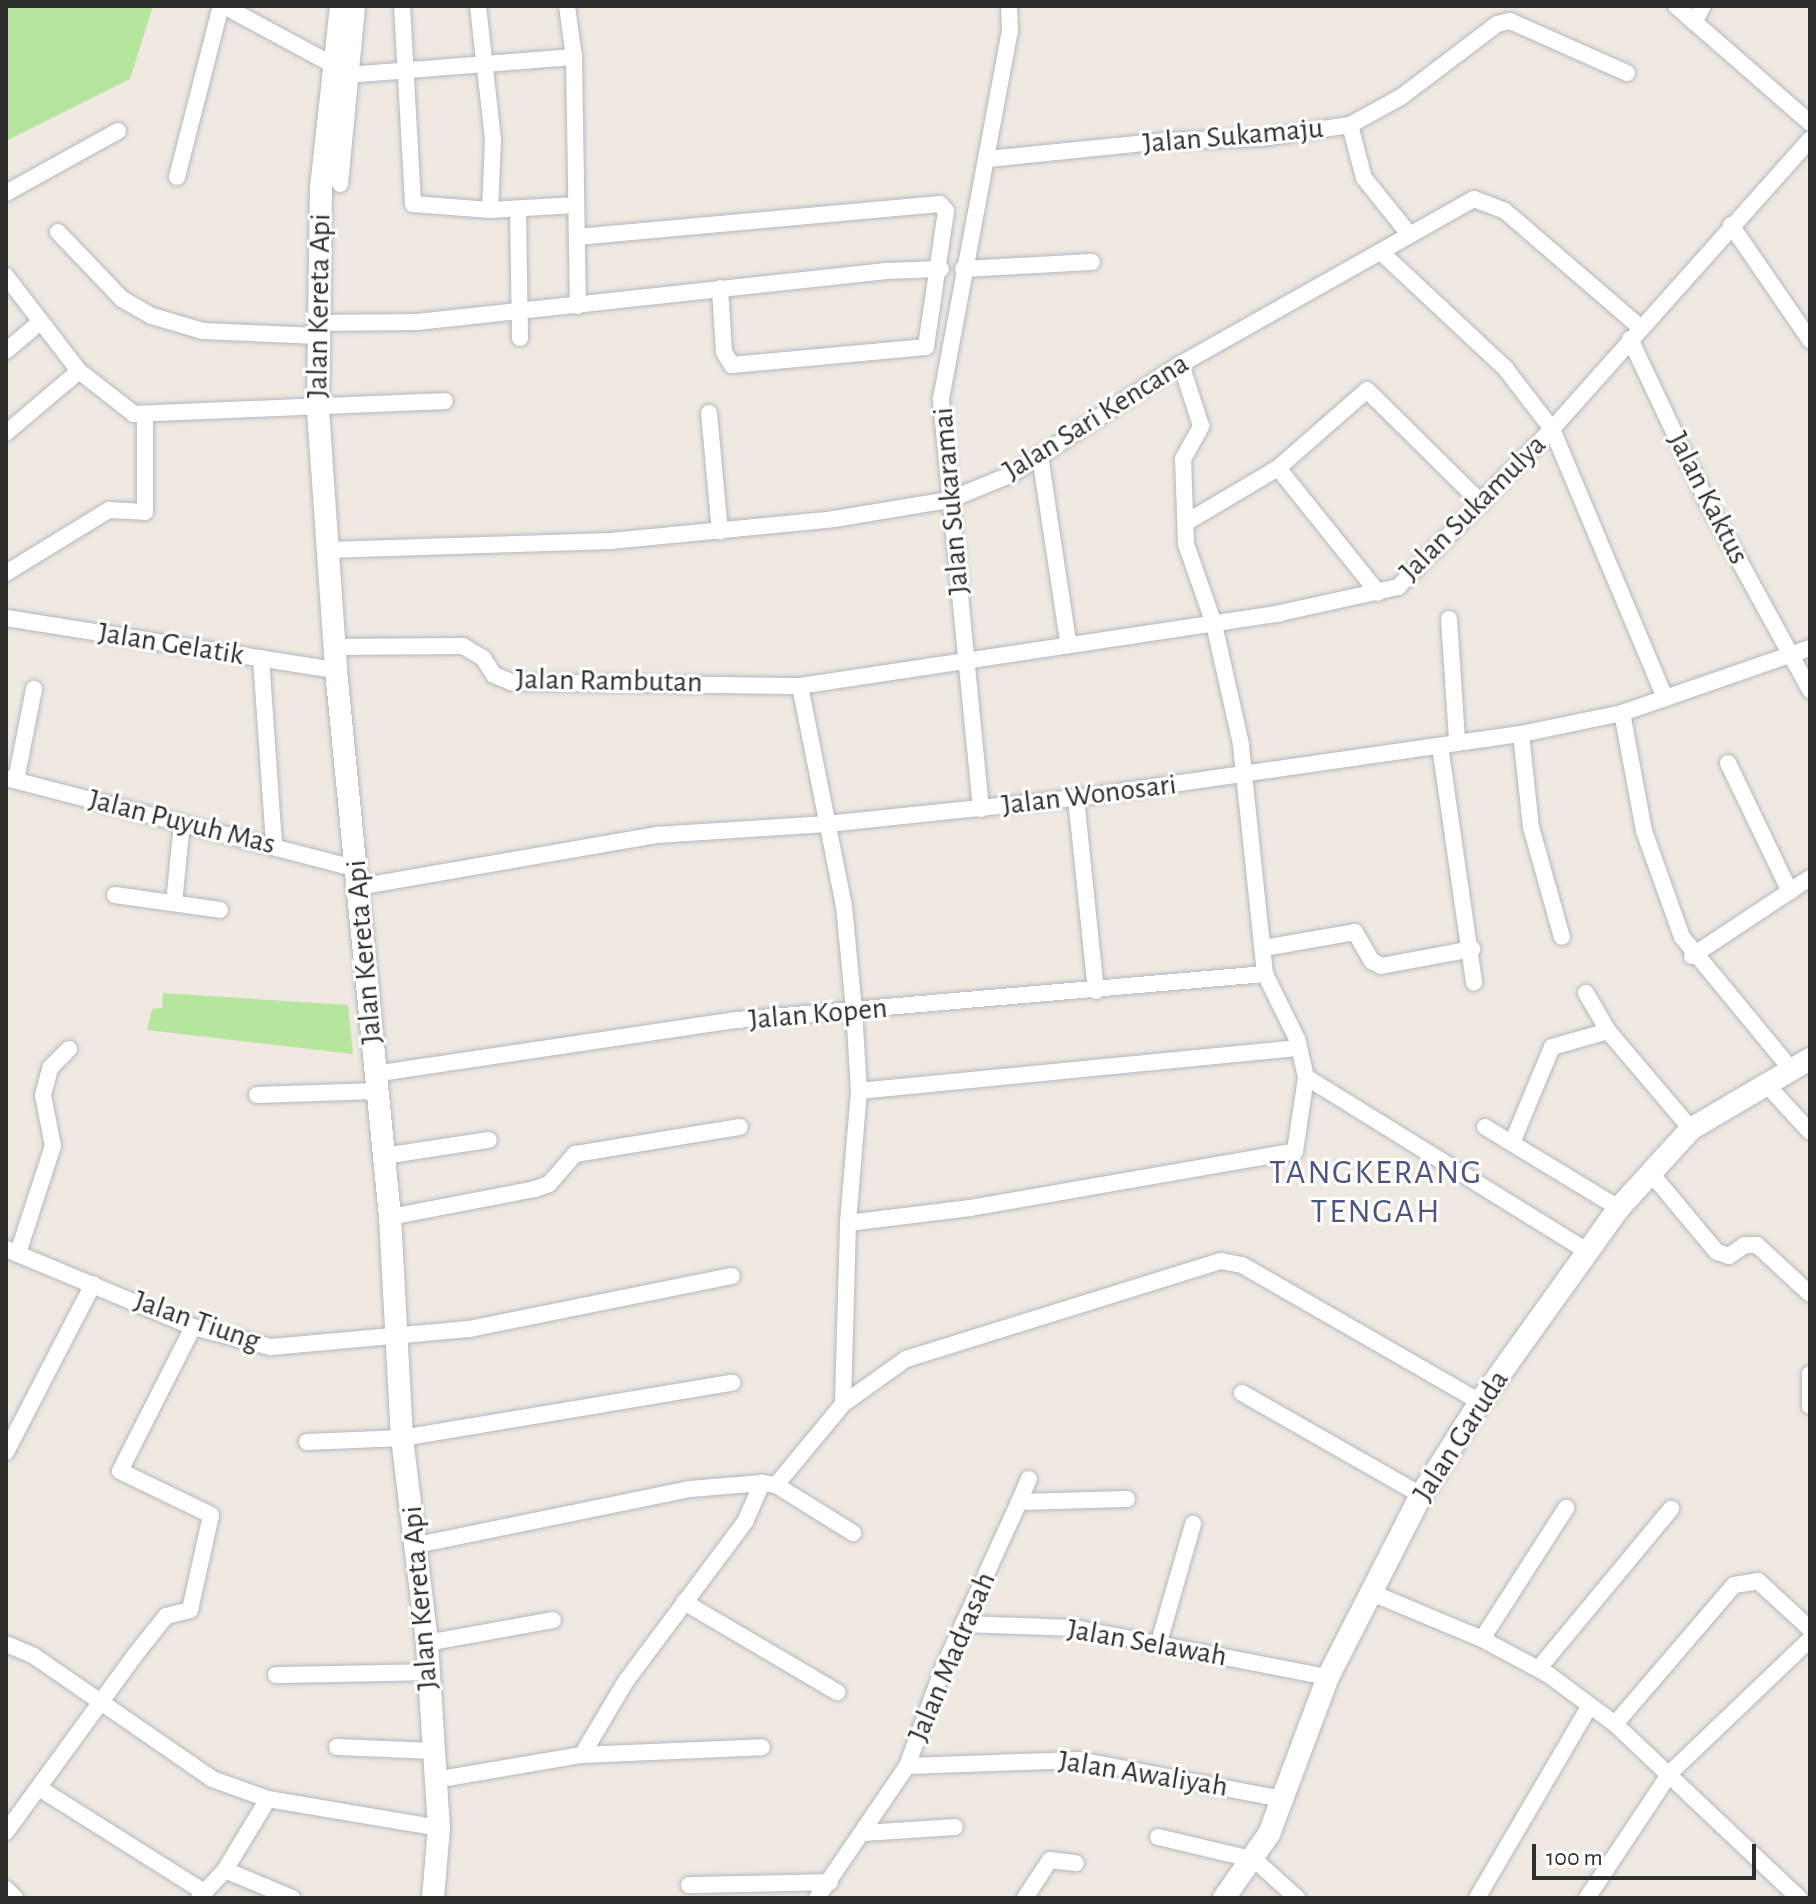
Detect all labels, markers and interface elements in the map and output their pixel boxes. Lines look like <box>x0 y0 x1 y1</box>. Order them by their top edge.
street label: Jalan Sukamaju <box>1141 110 1325 162</box>
street label: Jalan Kereta Api <box>299 213 339 399</box>
street label: Jalan Sari Kencana <box>997 346 1195 488</box>
street label: Jalan Sukaramai <box>925 406 977 596</box>
street label: Jalan Kaktus <box>1659 426 1757 570</box>
street label: Jalan Sukamulya <box>1392 427 1554 589</box>
street label: Jalan Gelatik <box>96 615 246 673</box>
street label: Jalan Rambutan <box>515 661 703 701</box>
street label: Jalan Wonosari <box>1000 766 1178 824</box>
street label: Jalan Puyuh Mas <box>85 781 279 863</box>
street label: Jalan Kereta Api <box>338 858 390 1046</box>
street label: Jalan Kopen <box>747 990 889 1038</box>
district label: TANGKERANG TENGAH <box>1269 1153 1483 1232</box>
street label: Jalan Tiung <box>129 1283 265 1359</box>
street label: Jalan Garuda <box>1405 1363 1517 1509</box>
street label: Jalan Kereta Api <box>394 1504 446 1692</box>
street label: Jalan Madrasah <box>900 1567 1004 1747</box>
street label: Jalan Selawah <box>1064 1611 1230 1675</box>
street label: Jalan Awaliyah <box>1056 1743 1230 1805</box>
scale bar <box>1536 1828 1760 1878</box>
text: 100 m <box>1546 1846 1603 1870</box>

